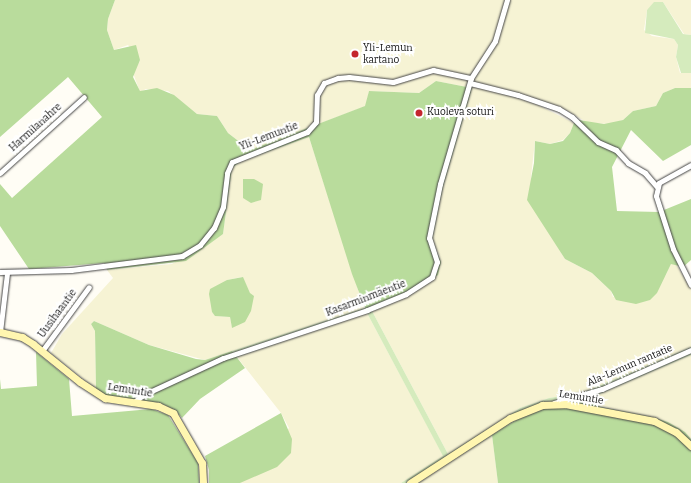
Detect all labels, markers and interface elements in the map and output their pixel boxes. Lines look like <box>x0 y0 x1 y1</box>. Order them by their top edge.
place label: Yli-Lemun kartano <box>363 42 413 66</box>
marker: Yli-Lemun kartano <box>350 49 360 59</box>
street label: Harmilanahre <box>7 101 65 155</box>
place label: Kuoleva soturi <box>427 107 494 119</box>
marker: Kuoleva soturi <box>414 108 424 118</box>
street label: Yli-Lemuntie <box>238 120 300 154</box>
street label: Kasarminmäentie <box>324 278 408 320</box>
street label: Uusihaantie <box>36 287 80 341</box>
street label: Ala-Lemun rantatie <box>585 343 675 389</box>
street label: Lemuntie <box>107 382 153 400</box>
street label: Lemuntie <box>558 389 604 407</box>

